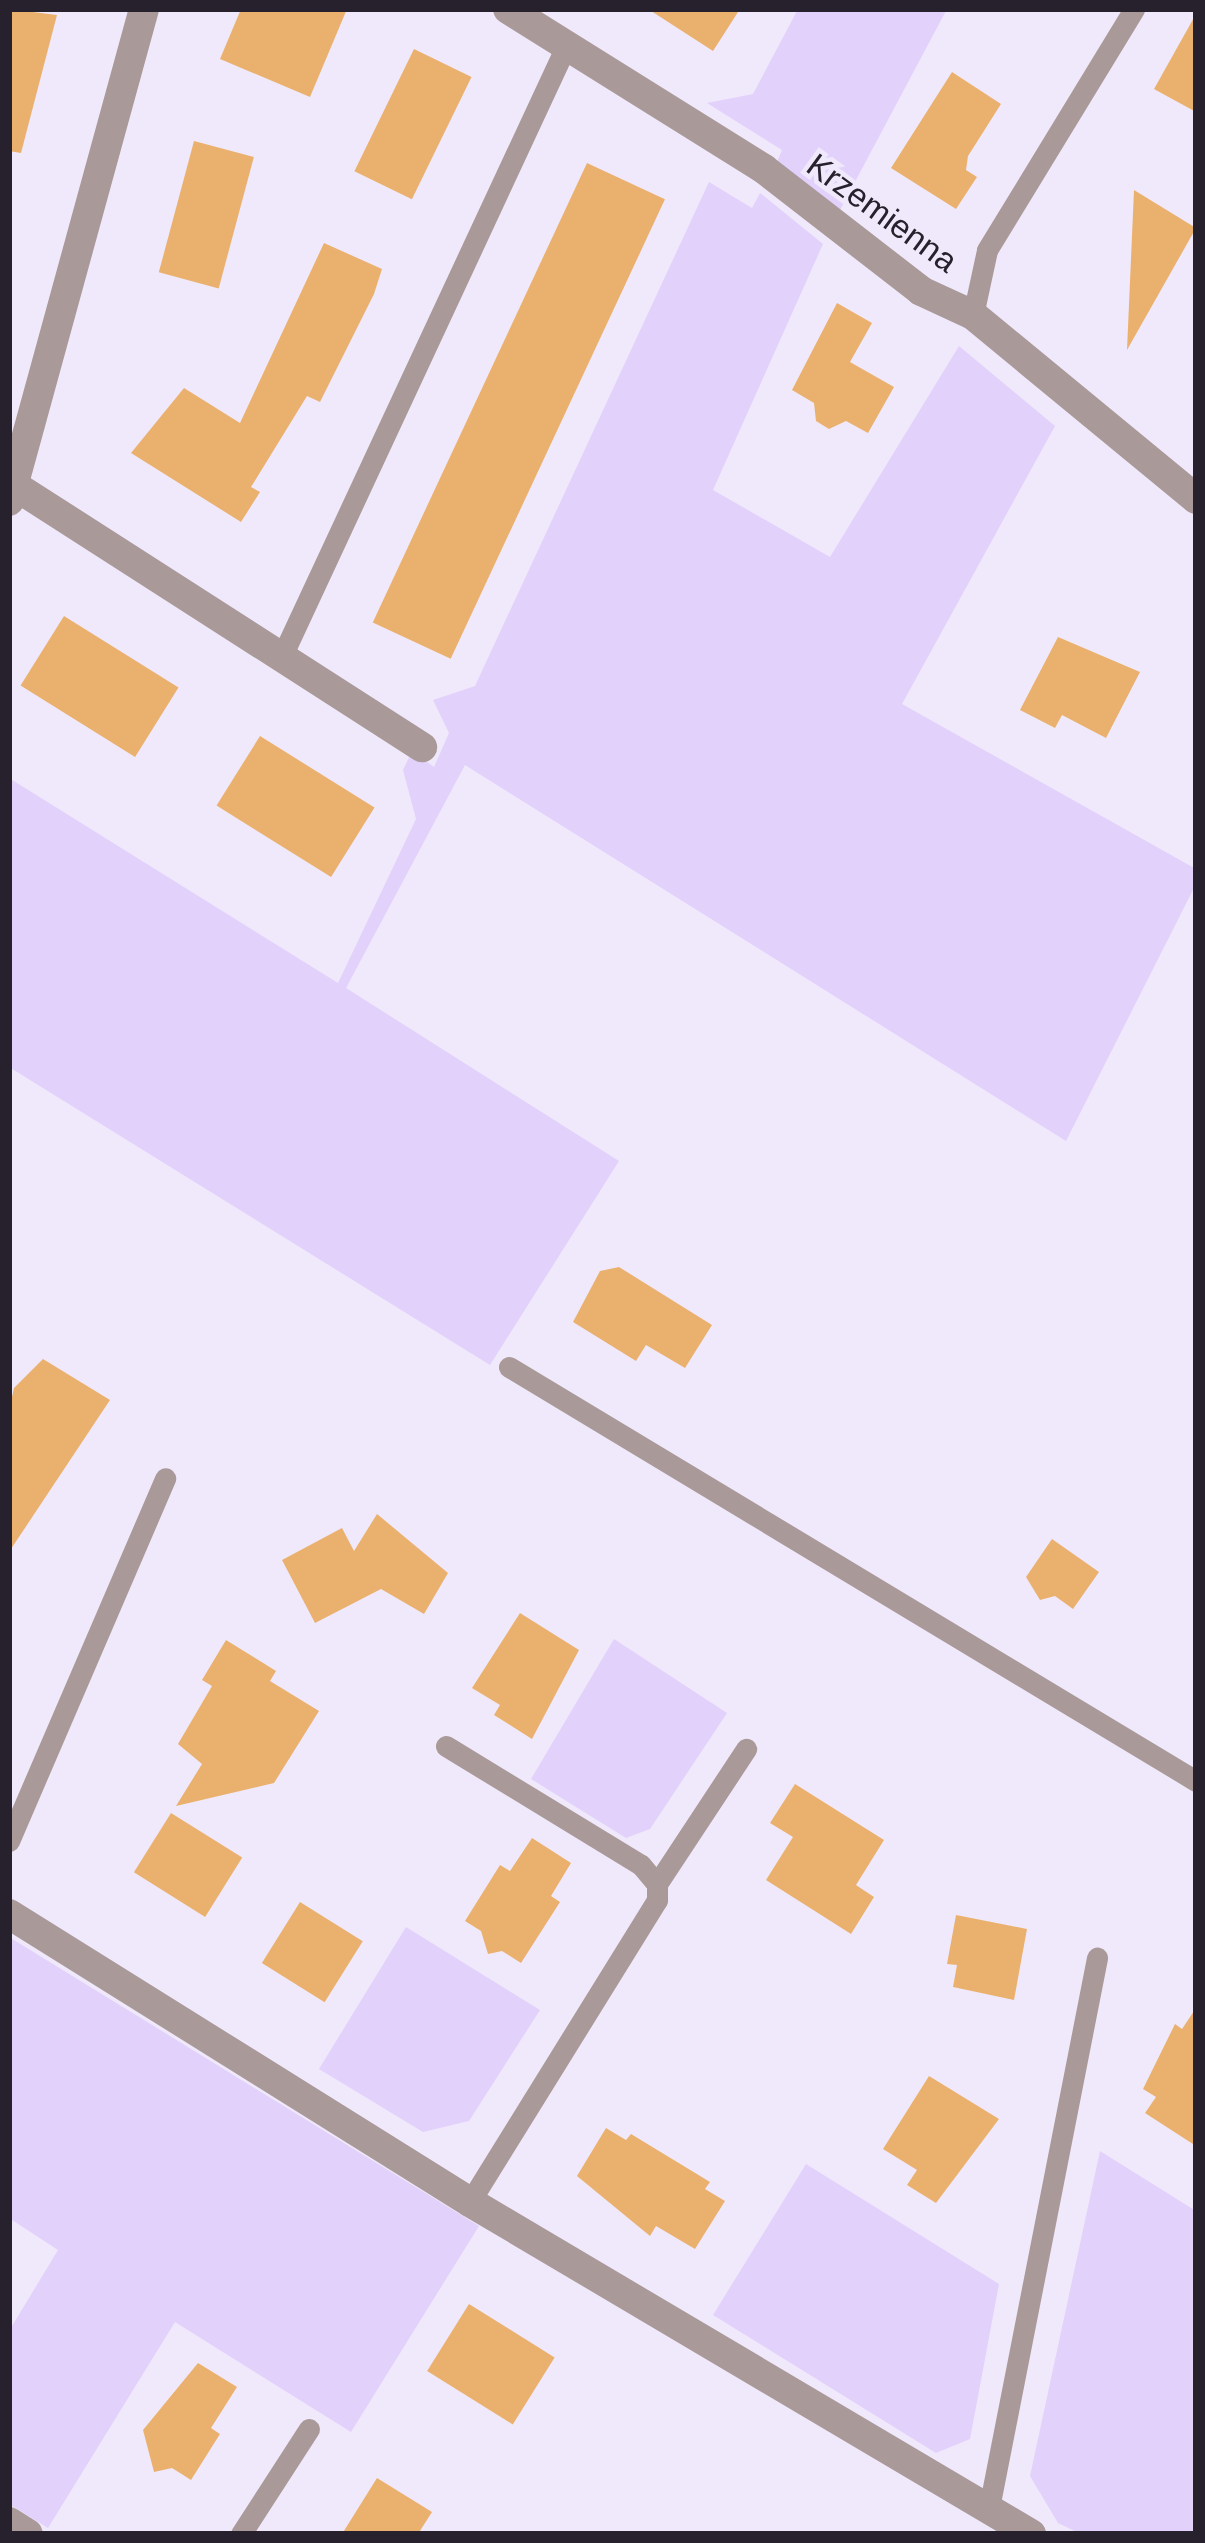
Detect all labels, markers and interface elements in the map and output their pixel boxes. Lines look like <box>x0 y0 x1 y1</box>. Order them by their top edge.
street label: Krzemienna <box>799 145 965 281</box>

